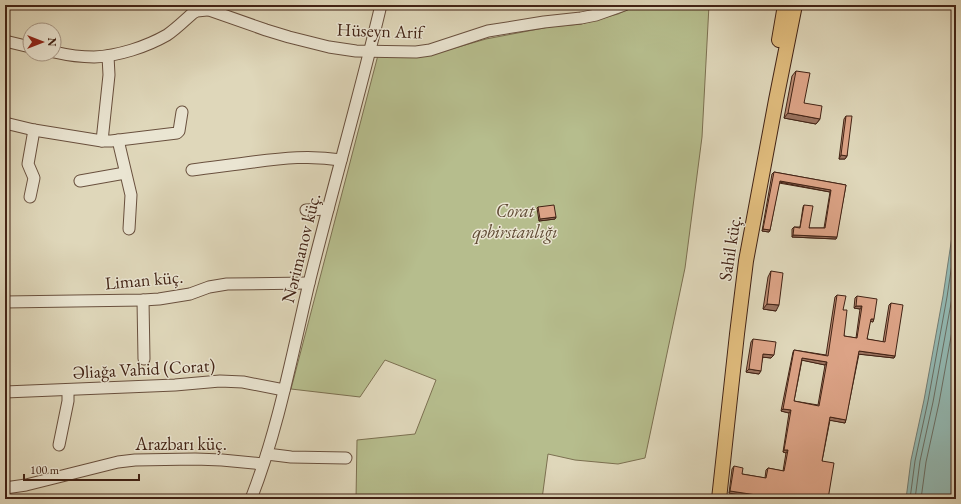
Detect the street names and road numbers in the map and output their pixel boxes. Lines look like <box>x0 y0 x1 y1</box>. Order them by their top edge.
street label: Hüseyn Arif <box>336 17 426 44</box>
street label: Nərimanov küç. <box>276 191 325 305</box>
street label: Sahil küç. <box>713 213 746 283</box>
street label: Liman küç. <box>104 265 184 294</box>
street label: Əliağa Vahid (Corat) <box>72 353 216 384</box>
street label: Arazbarı küç. <box>134 432 227 455</box>

